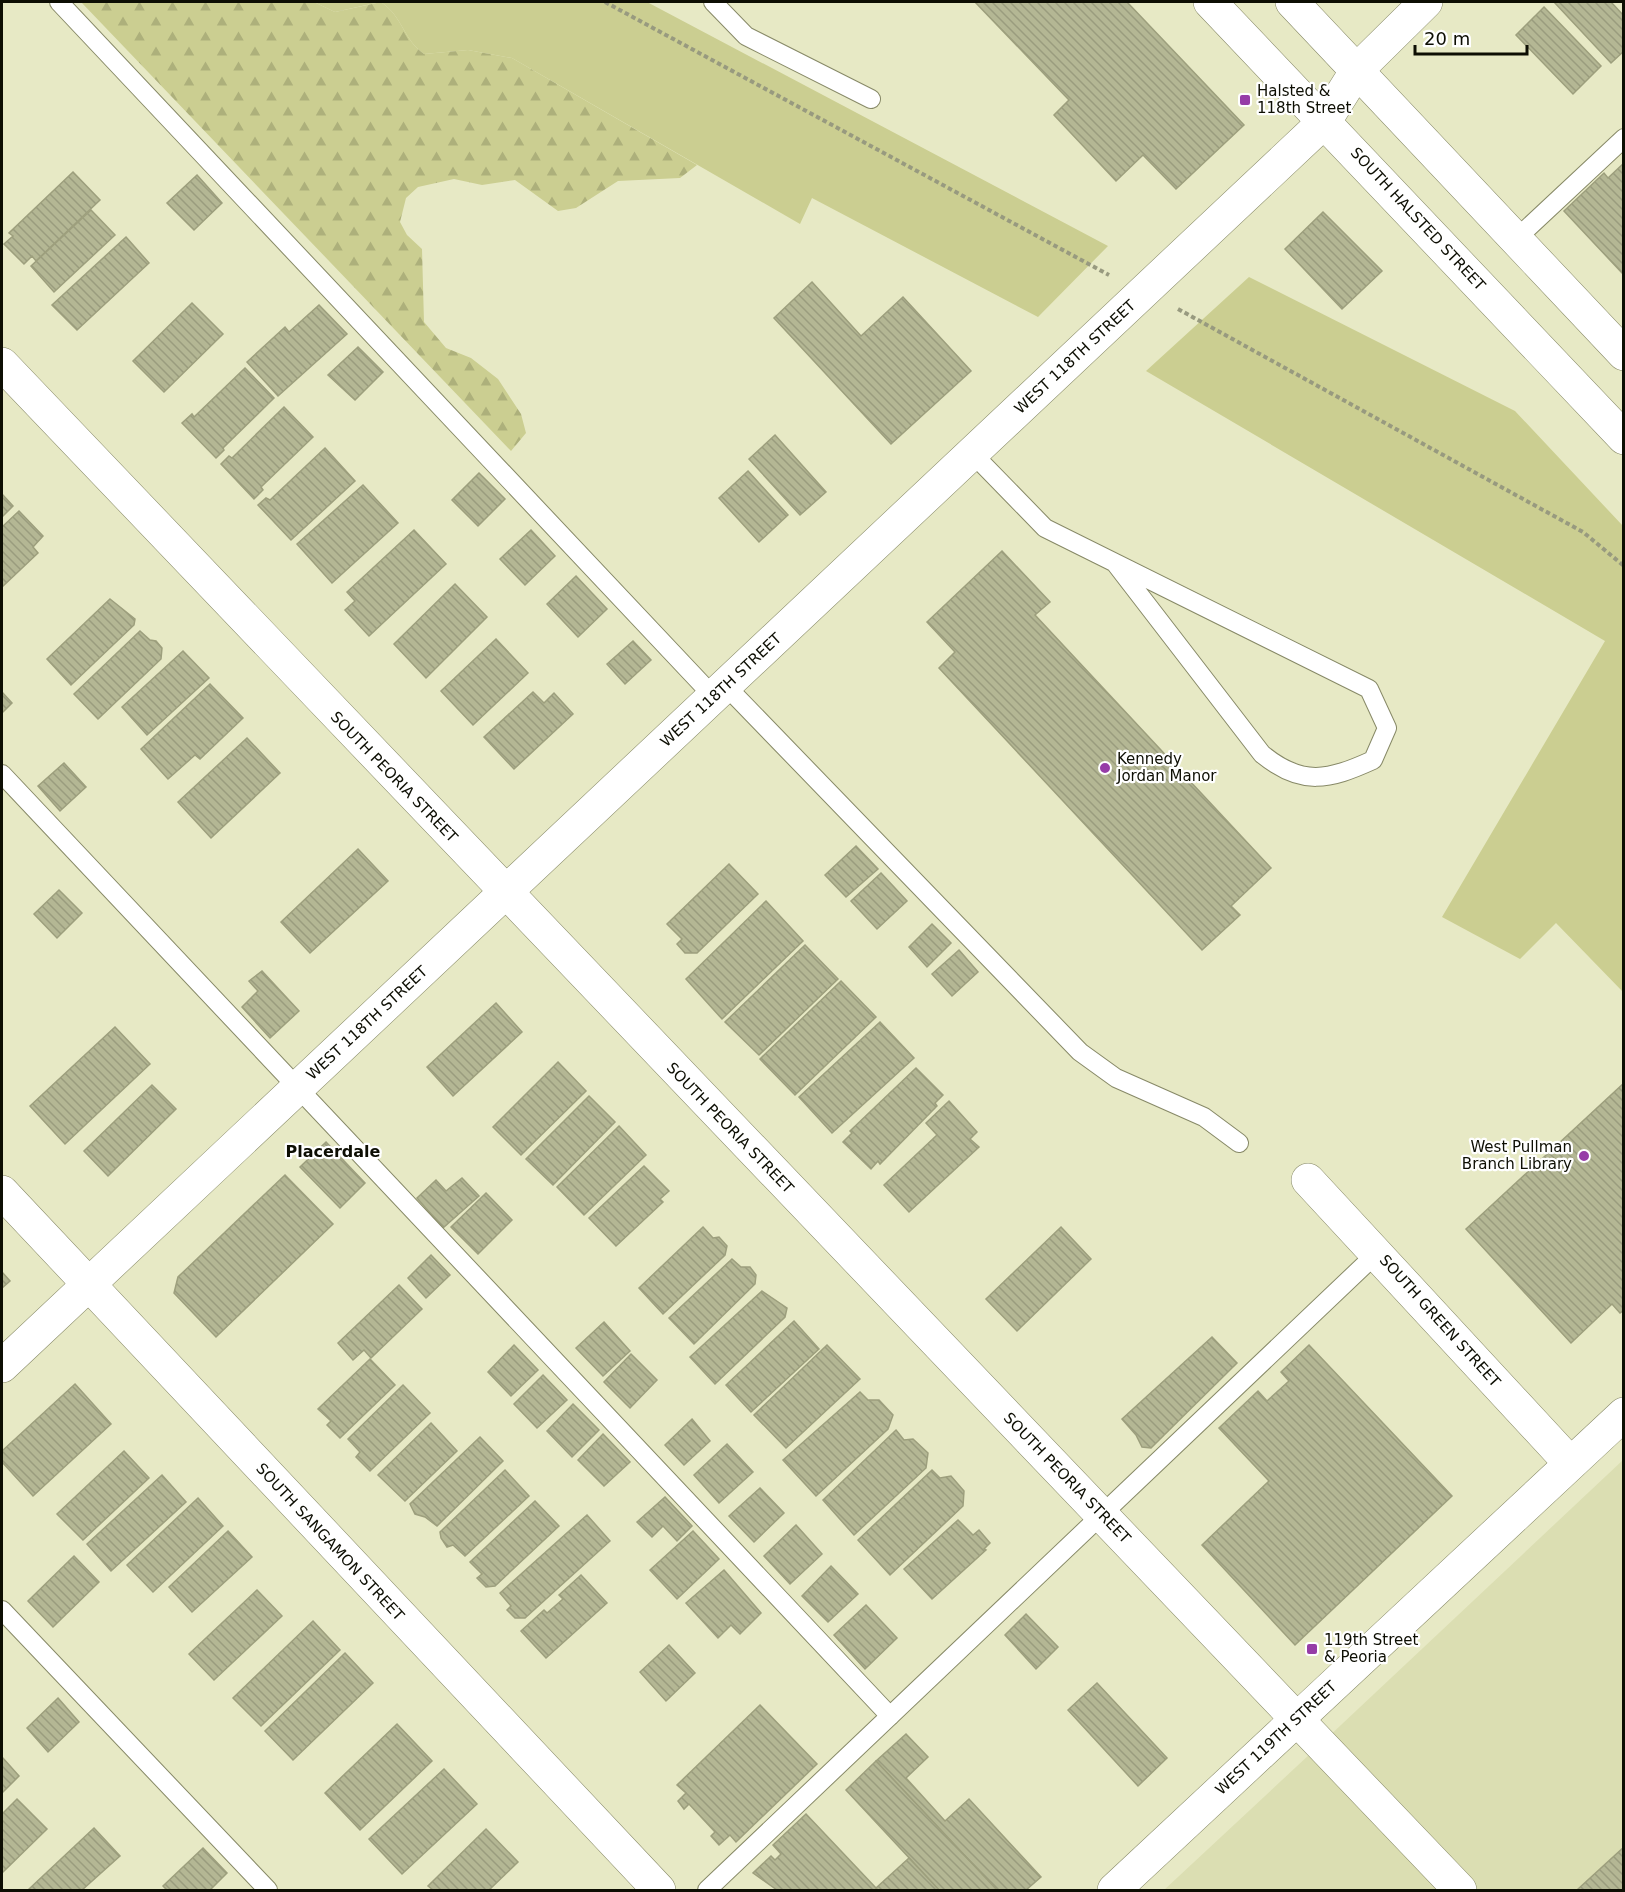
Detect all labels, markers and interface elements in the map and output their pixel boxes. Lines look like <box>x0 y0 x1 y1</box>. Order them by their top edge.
scale bar <box>1415 18 1528 56</box>
text: 20 m <box>1424 28 1470 49</box>
place label: Halsted & 118th Street <box>1257 82 1351 117</box>
marker: Halsted & 118th Street <box>1238 93 1252 107</box>
street label: SOUTH HALSTED STREET <box>1347 144 1490 295</box>
street label: WEST 118TH STREET <box>1011 296 1140 418</box>
street label: WEST 118TH STREET <box>657 629 786 751</box>
street label: SOUTH PEORIA STREET <box>327 708 462 847</box>
place label: Kennedy Jordan Manor <box>1116 750 1217 785</box>
marker: Kennedy Jordan Manor <box>1098 761 1112 775</box>
street label: WEST 118TH STREET <box>303 962 432 1084</box>
street label: SOUTH PEORIA STREET <box>663 1059 798 1198</box>
place label: West Pullman Branch Library <box>1462 1138 1572 1173</box>
district label: Placerdale <box>286 1142 381 1161</box>
marker: West Pullman Branch Library <box>1577 1149 1591 1163</box>
street label: SOUTH GREEN STREET <box>1376 1251 1505 1391</box>
street label: SOUTH PEORIA STREET <box>1000 1409 1135 1548</box>
street label: SOUTH SANGAMON STREET <box>252 1460 408 1625</box>
place label: 119th Street & Peoria <box>1324 1631 1418 1666</box>
marker: 119th Street & Peoria <box>1305 1642 1319 1656</box>
street label: WEST 119TH STREET <box>1212 1677 1341 1799</box>

